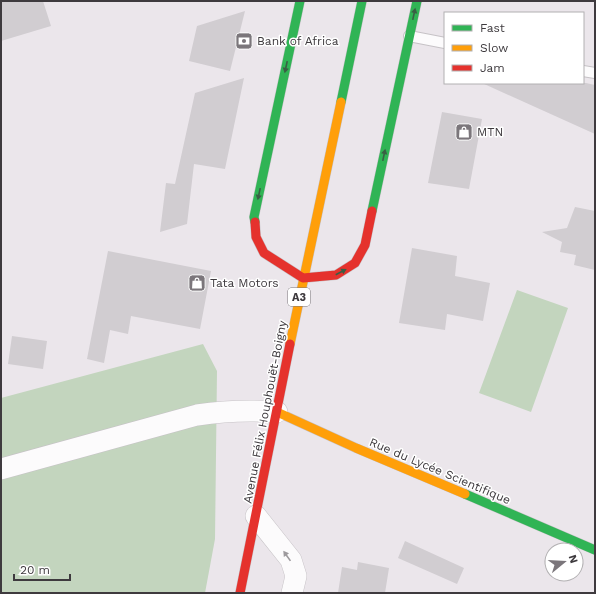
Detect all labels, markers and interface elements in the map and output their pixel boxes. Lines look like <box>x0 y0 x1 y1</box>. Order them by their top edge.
one-way arrow <box>412 8 418 20</box>
legend <box>444 12 584 84</box>
text: Fast <box>480 21 505 35</box>
bank icon: Bank of Africa <box>234 31 254 51</box>
place label: Bank of Africa <box>257 34 339 48</box>
text: Slow <box>480 41 508 55</box>
one-way arrow <box>282 60 288 73</box>
text: Jam <box>480 61 505 75</box>
shop icon: MTN <box>454 122 474 142</box>
place label: MTN <box>477 125 503 139</box>
one-way arrow <box>382 148 388 161</box>
one-way arrow <box>256 188 262 200</box>
one-way arrow <box>335 268 347 275</box>
shop icon: Tata Motors <box>187 273 207 293</box>
place label: Tata Motors <box>210 276 279 290</box>
road number: A3 <box>288 288 310 306</box>
street label: Avenue Félix Houphouët-Boigny <box>240 319 290 505</box>
street label: Rue du Lycée Scientifique <box>367 435 513 507</box>
north arrow <box>544 542 584 582</box>
one-way arrow <box>283 551 291 562</box>
text: N <box>566 553 580 565</box>
scale bar <box>14 556 70 582</box>
text: 20 m <box>20 563 50 577</box>

